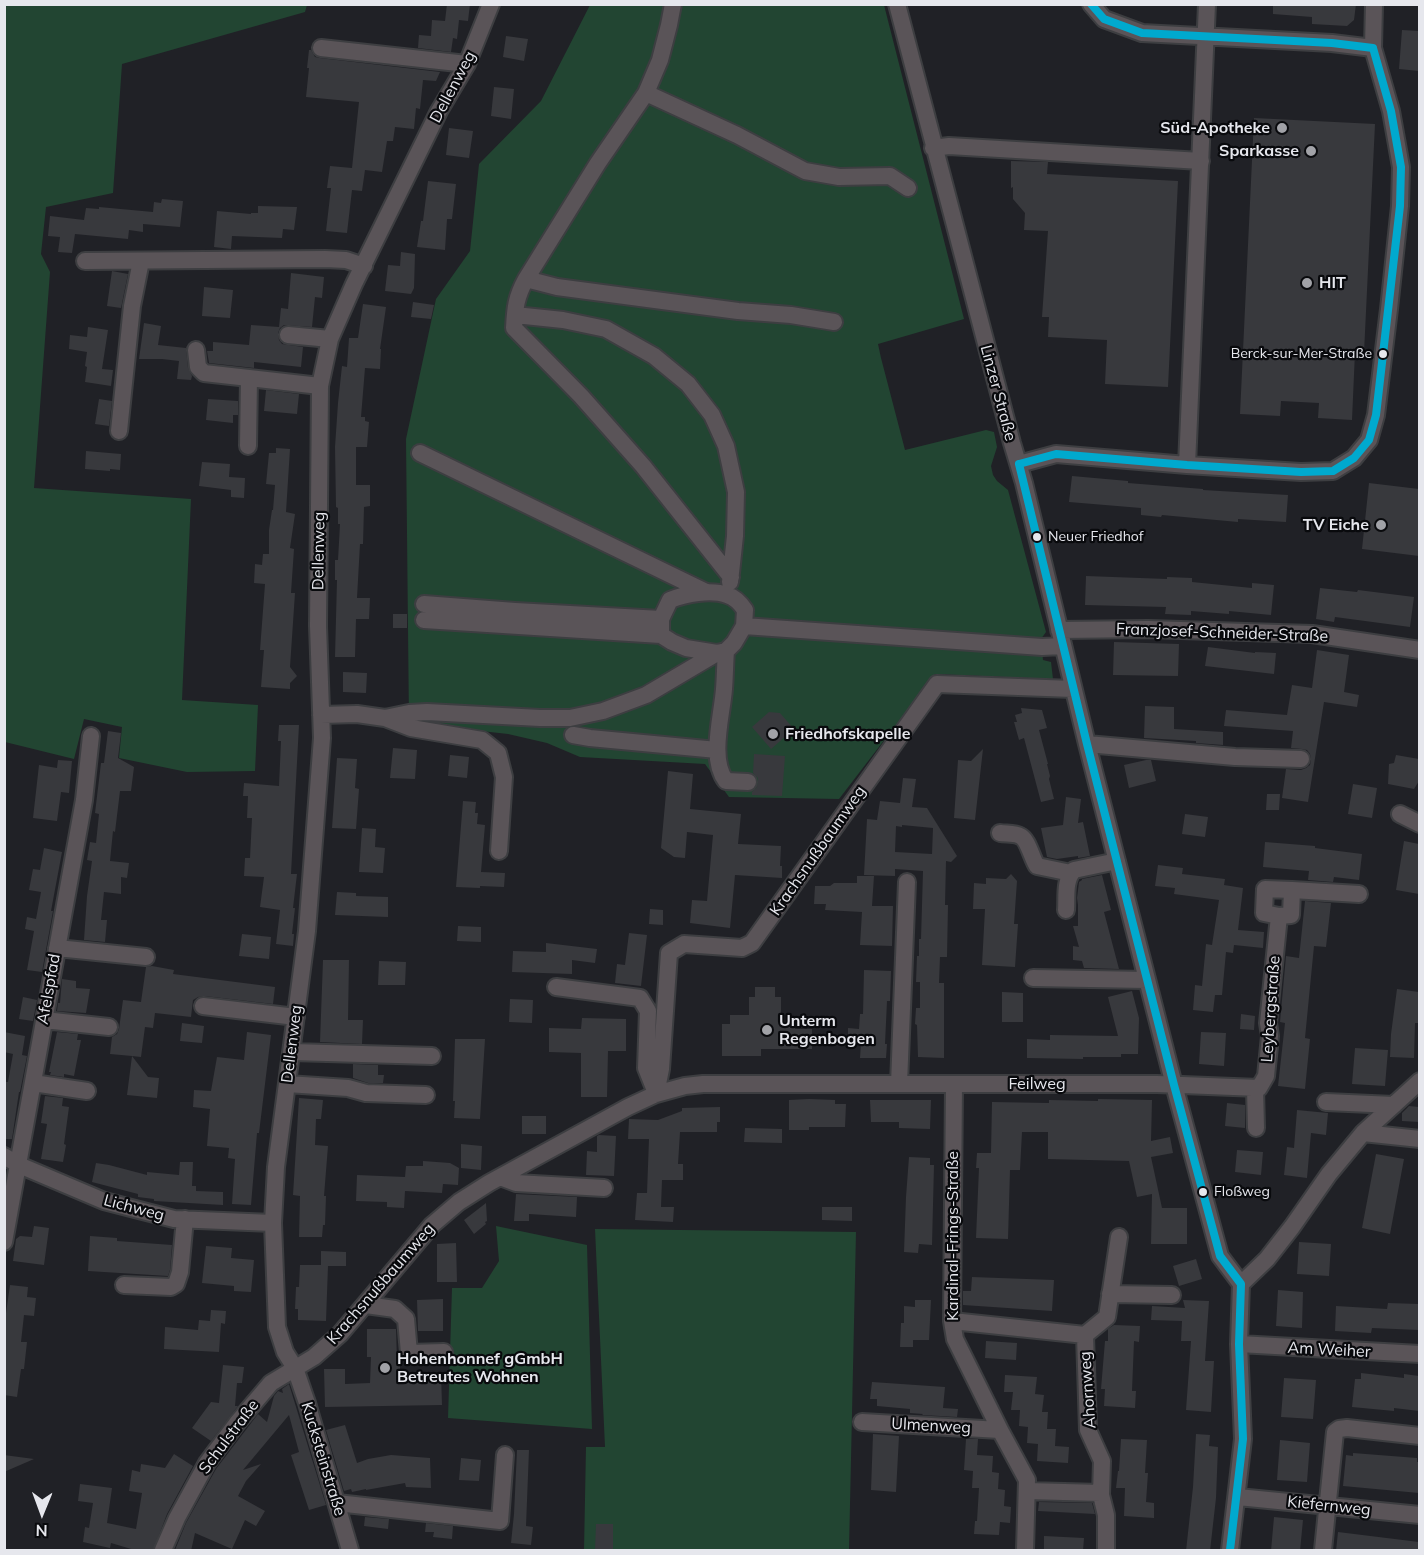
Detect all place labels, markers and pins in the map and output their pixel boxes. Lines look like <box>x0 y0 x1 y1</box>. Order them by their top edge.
place label: Süd-Apotheke <box>1160 118 1270 138</box>
marker: Süd-Apotheke <box>1275 121 1289 135</box>
place label: Sparkasse <box>1219 141 1299 161</box>
marker: Sparkasse <box>1304 144 1318 158</box>
place label: HIT <box>1319 273 1346 293</box>
marker: HIT <box>1300 276 1314 290</box>
place label: Berck-sur-Mer-Straße <box>1231 346 1372 362</box>
marker: Berck-sur-Mer-Straße <box>1377 348 1389 360</box>
place label: TV Eiche <box>1303 515 1369 535</box>
marker: TV Eiche <box>1374 518 1388 532</box>
place label: Neuer Friedhof <box>1048 529 1144 545</box>
marker: Neuer Friedhof <box>1031 531 1043 543</box>
place label: Friedhofskapelle <box>785 724 910 744</box>
marker: Friedhofskapelle <box>766 727 780 741</box>
place label: Unterm Regenbogen <box>779 1011 875 1049</box>
marker: Unterm Regenbogen <box>760 1023 774 1037</box>
place label: Floßweg <box>1214 1184 1270 1200</box>
marker: Floßweg <box>1197 1186 1209 1198</box>
place label: Hohenhonnef gGmbH Betreutes Wohnen <box>397 1349 563 1387</box>
marker: Hohenhonnef gGmbH Betreutes Wohnen <box>378 1361 392 1375</box>

